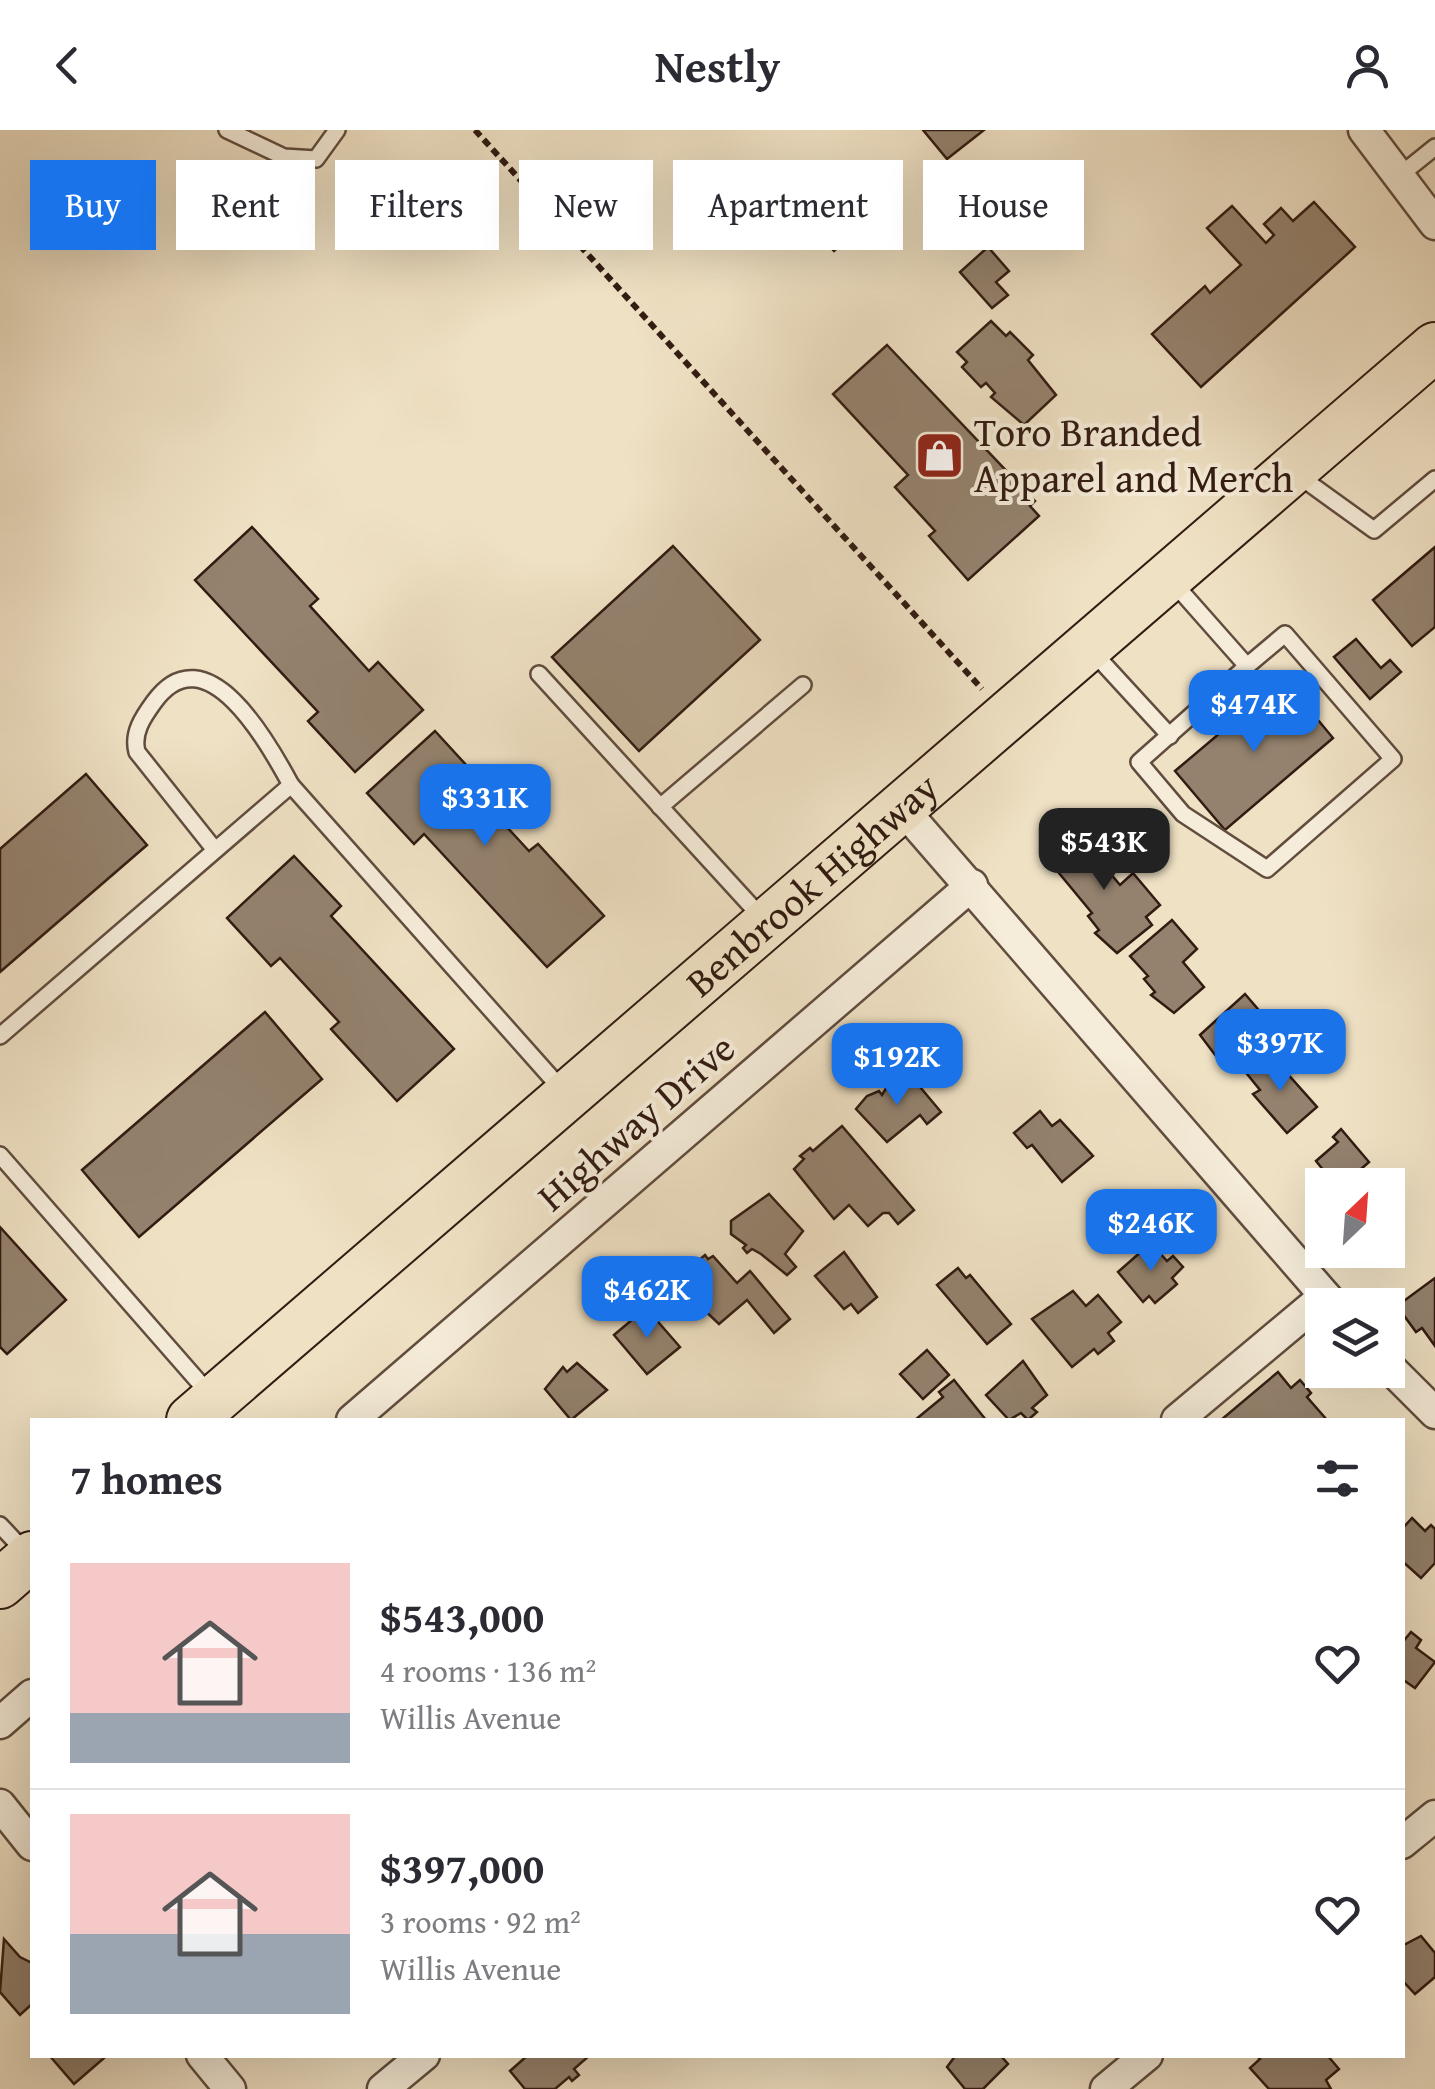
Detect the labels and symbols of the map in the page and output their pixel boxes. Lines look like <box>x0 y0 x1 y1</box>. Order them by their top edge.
place label: Toro Branded Apparel and Merch <box>974 402 1294 507</box>
shop icon: Toro Branded Apparel and Merch <box>913 429 965 481</box>
pin: $474K <box>1184 670 1324 755</box>
street label: Benbrook Highway <box>672 758 951 1010</box>
pin: $331K <box>415 764 555 849</box>
pin: $543K <box>1034 808 1174 893</box>
pin: $397K <box>1210 1009 1350 1094</box>
street label: Highway Drive <box>524 1019 748 1224</box>
pin: $192K <box>827 1023 967 1108</box>
north arrow <box>1305 1168 1405 1268</box>
pin: $246K <box>1081 1189 1221 1274</box>
pin: $462K <box>577 1256 717 1341</box>

